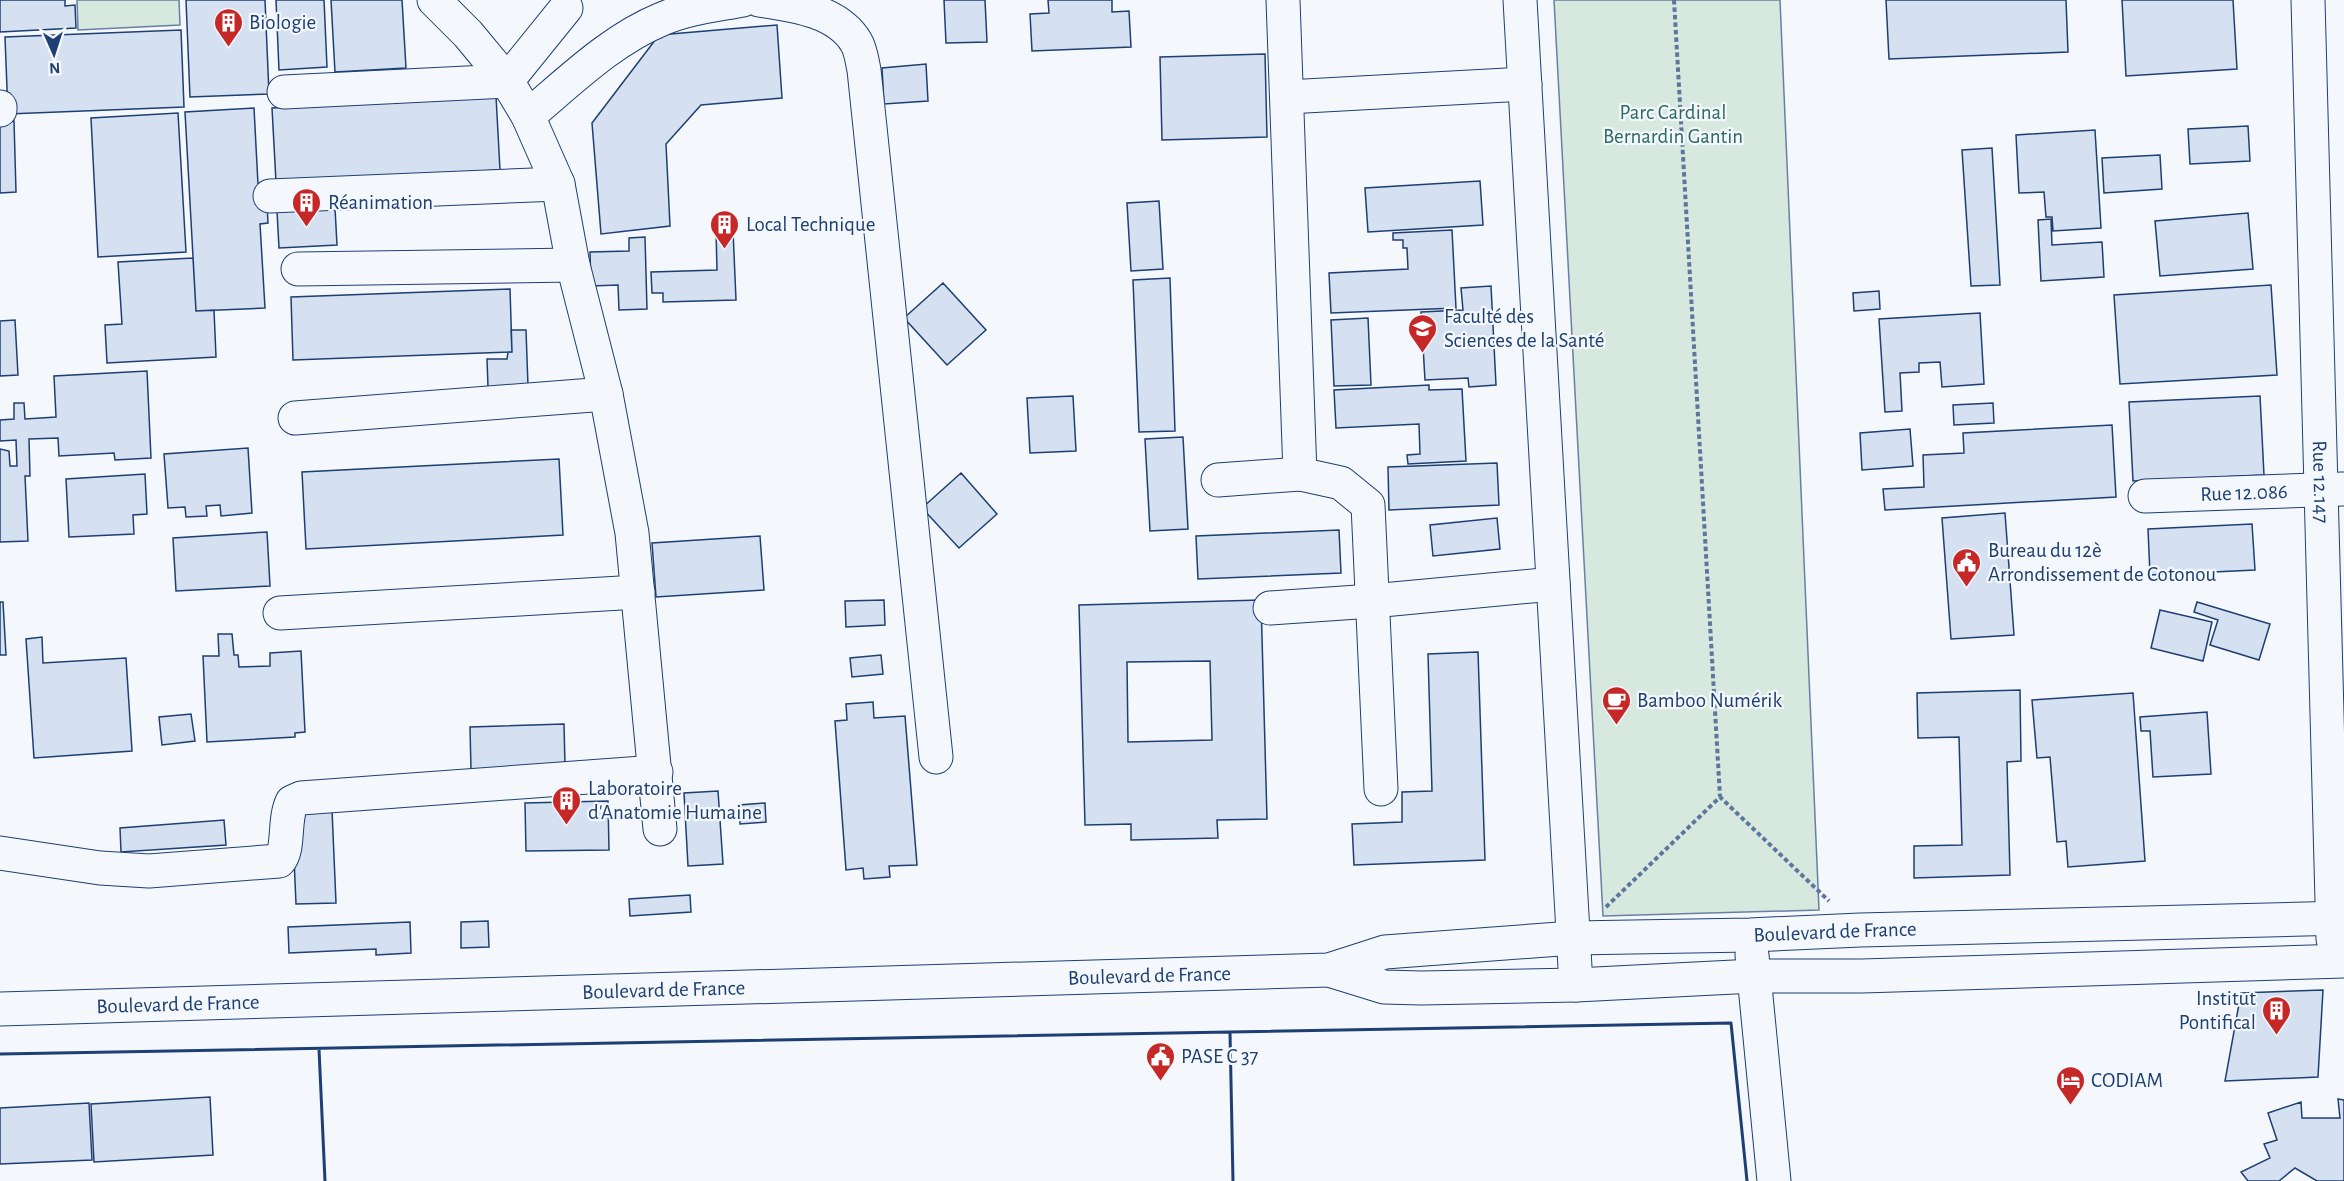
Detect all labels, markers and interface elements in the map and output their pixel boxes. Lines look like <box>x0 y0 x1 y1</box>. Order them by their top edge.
building icon: Biologie <box>212 6 244 48</box>
place label: Biologie <box>249 12 316 33</box>
north arrow <box>24 24 84 84</box>
text: N <box>49 60 61 76</box>
park label: Parc Cardinal Bernardin Gantin <box>1603 102 1743 147</box>
building icon: Réanimation <box>291 186 323 228</box>
place label: Réanimation <box>328 192 433 213</box>
building icon: Local Technique <box>709 208 741 250</box>
place label: Local Technique <box>746 214 875 235</box>
place label: Faculté des Sciences de la Santé <box>1444 306 1604 351</box>
school or university icon: Faculté des Sciences de la Santé <box>1407 312 1439 354</box>
street label: Rue 12.147 <box>2309 440 2332 524</box>
street label: Rue 12.086 <box>2200 481 2288 505</box>
place label: Bureau du 12è Arrondissement de Cotonou <box>1988 540 2217 585</box>
public building icon: Bureau du 12è Arrondissement de Cotonou <box>1951 546 1983 588</box>
cafe icon: Bamboo Numérik <box>1600 684 1632 726</box>
place label: Bamboo Numérik <box>1637 690 1782 711</box>
place label: Laboratoire d'Anatomie Humaine <box>588 778 762 823</box>
building icon: Laboratoire d'Anatomie Humaine <box>551 784 583 826</box>
street label: Boulevard de France <box>1753 919 1917 946</box>
street label: Boulevard de France <box>1068 963 1231 989</box>
street label: Boulevard de France <box>582 977 746 1003</box>
place label: Institut Pontifical <box>2179 988 2256 1033</box>
street label: Boulevard de France <box>96 991 260 1017</box>
building icon: Institut Pontifical <box>2261 994 2293 1036</box>
public building icon: PASE C 37 <box>1144 1040 1176 1082</box>
place label: PASE C 37 <box>1181 1046 1259 1067</box>
hotel icon: CODIAM <box>2054 1064 2086 1106</box>
place label: CODIAM <box>2091 1070 2163 1091</box>

